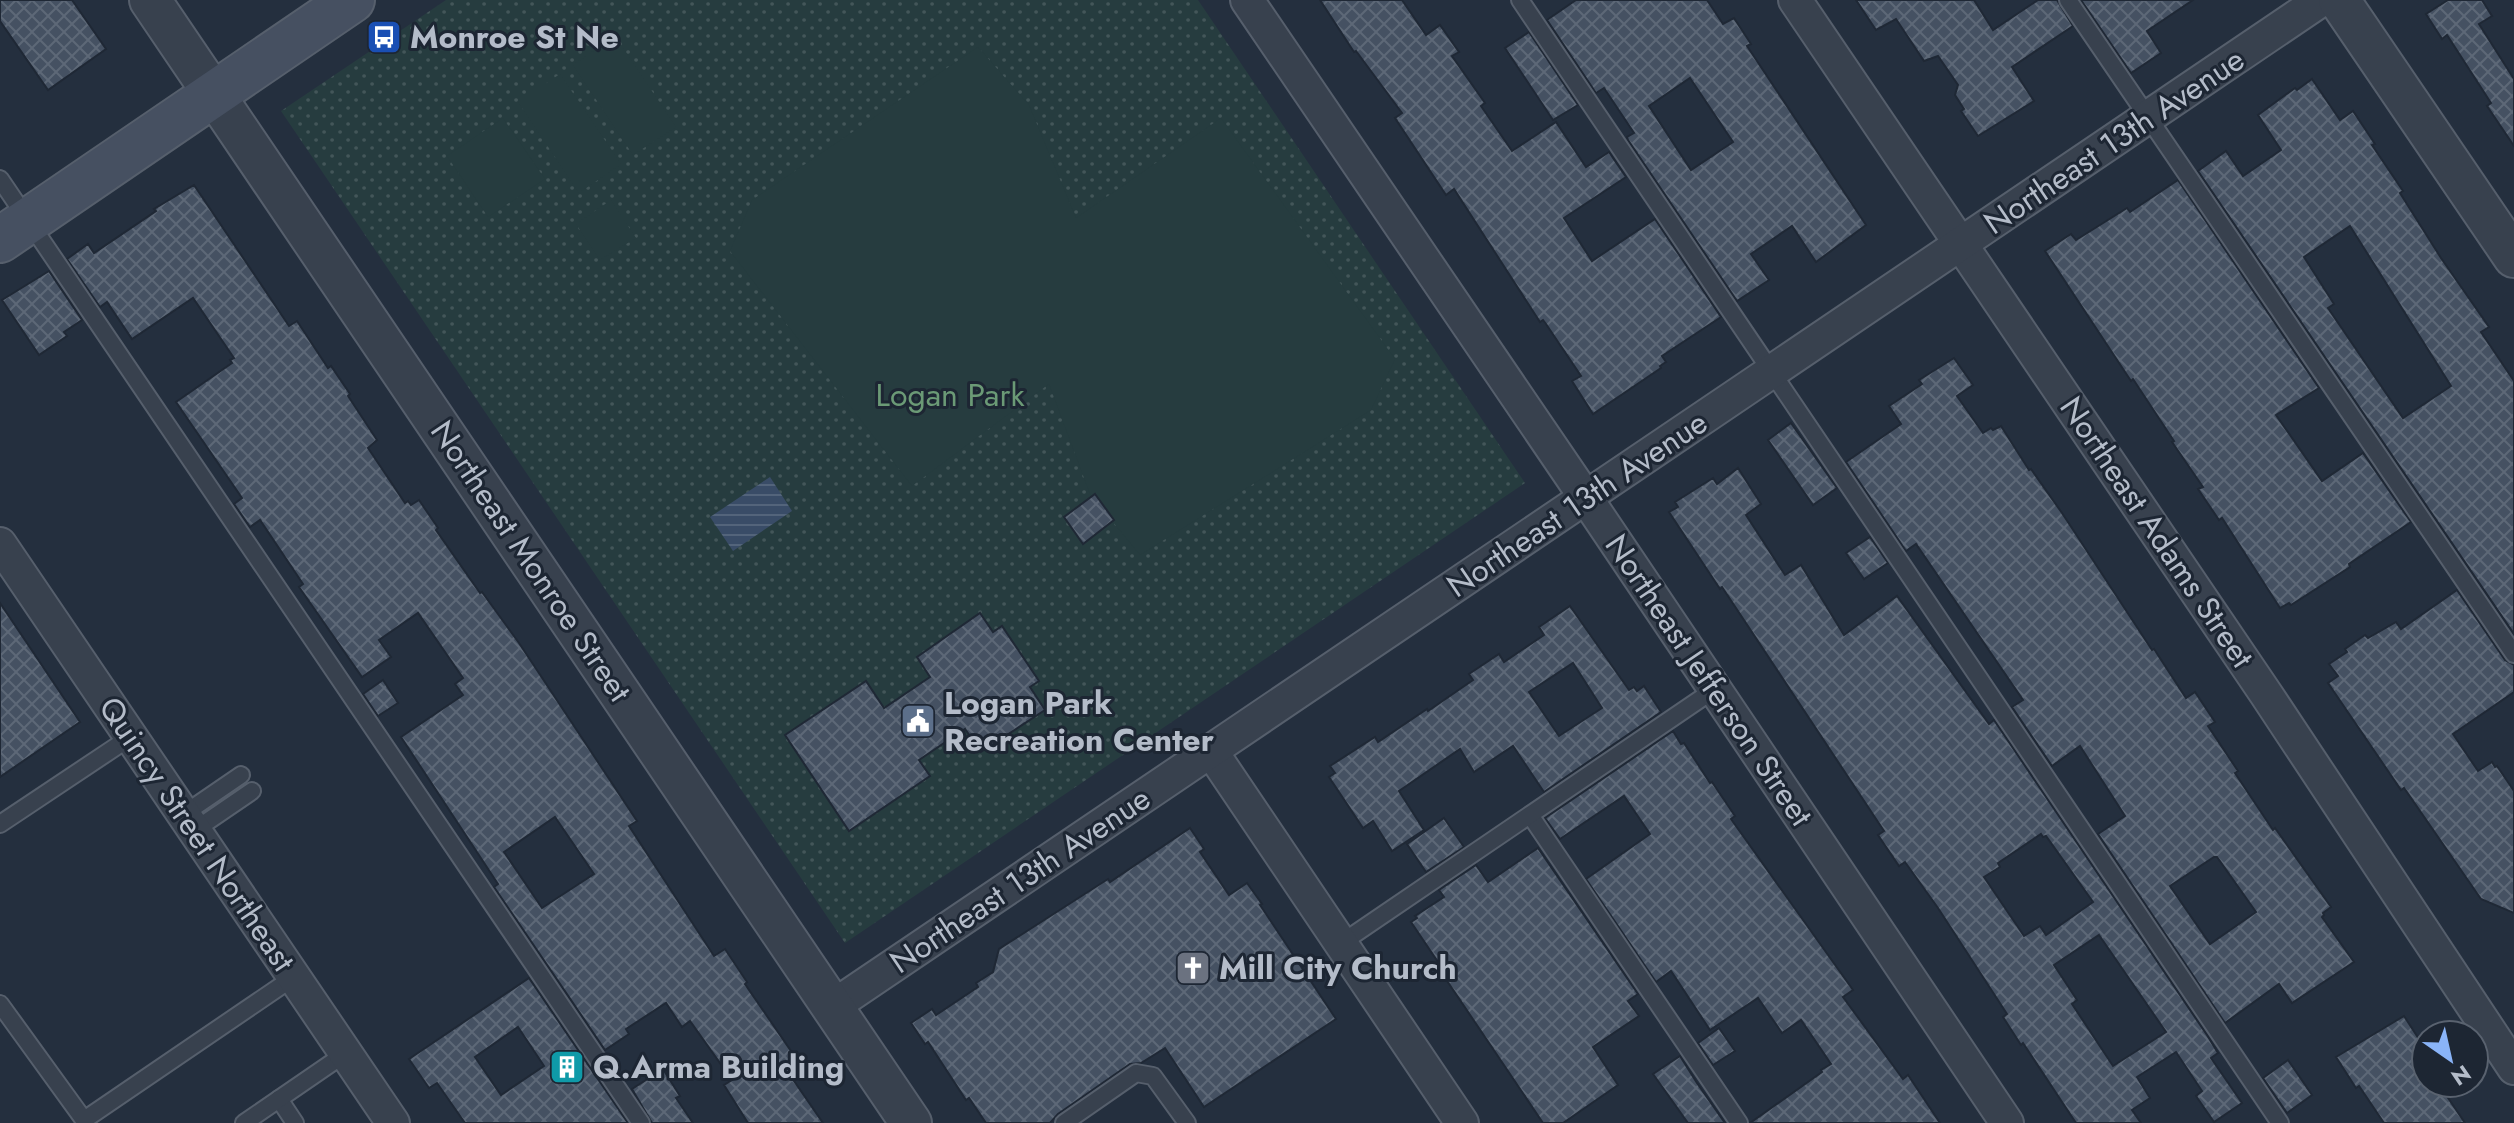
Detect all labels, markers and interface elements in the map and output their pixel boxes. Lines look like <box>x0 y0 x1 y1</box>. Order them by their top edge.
place label: Monroe St Ne <box>410 14 619 60</box>
bus stop icon: Monroe St Ne <box>365 18 403 56</box>
street label: Northeast 13th Avenue <box>1975 37 2253 245</box>
park label: Logan Park <box>876 372 1025 418</box>
street label: Northeast Adams Street <box>2049 387 2265 677</box>
street label: Northeast 13th Avenue <box>1438 400 1716 608</box>
street label: Northeast Monroe Street <box>420 411 643 711</box>
street label: Northeast Jefferson Street <box>1594 525 1824 835</box>
place label: Logan Park Recreation Center <box>944 680 1214 763</box>
street label: Quincy Street Northeast <box>88 688 306 981</box>
public building icon: Logan Park Recreation Center <box>899 702 937 740</box>
street label: Northeast 13th Avenue <box>881 776 1159 984</box>
place label: Mill City Church <box>1219 945 1457 991</box>
church icon: Mill City Church <box>1174 949 1212 987</box>
north arrow <box>2410 1019 2490 1099</box>
place label: Q.Arma Building <box>593 1044 844 1090</box>
building icon: Q.Arma Building <box>548 1048 586 1086</box>
text: N <box>2445 1057 2477 1094</box>

